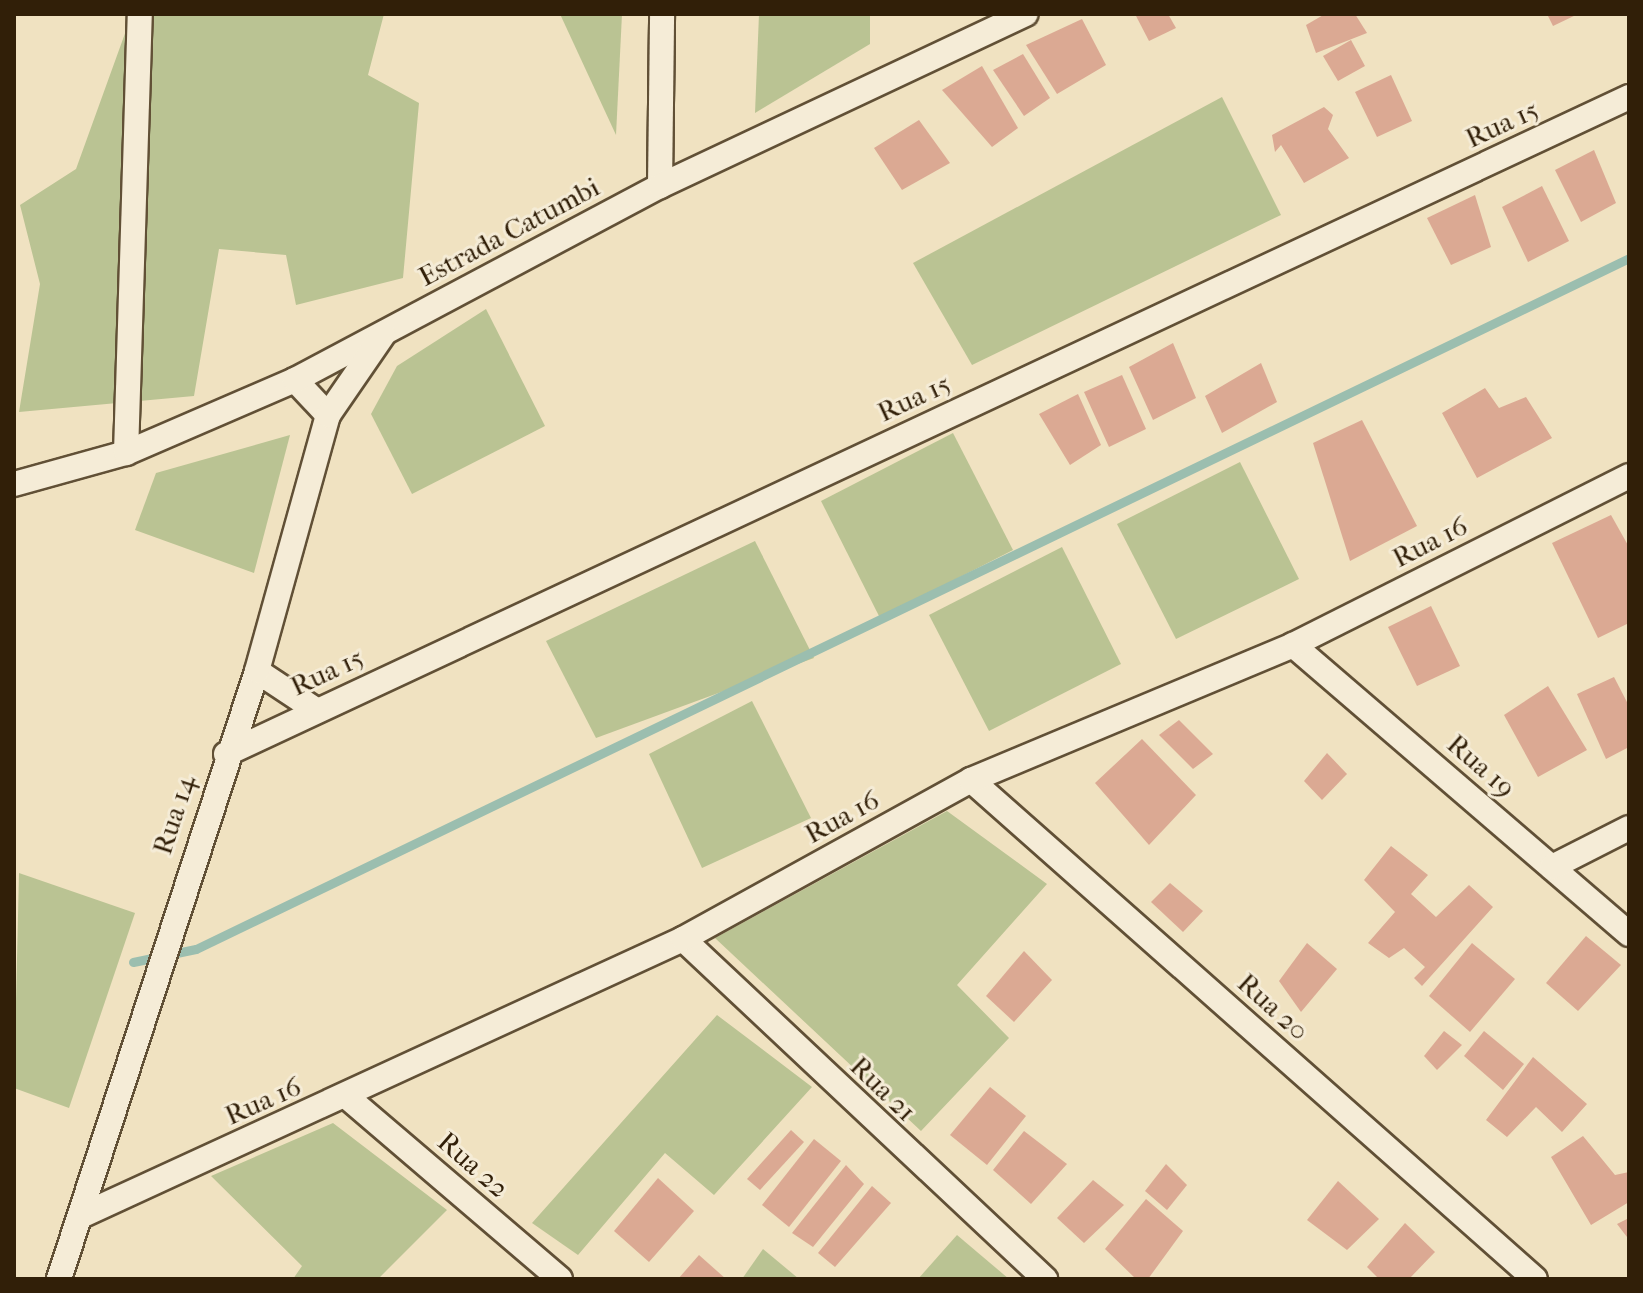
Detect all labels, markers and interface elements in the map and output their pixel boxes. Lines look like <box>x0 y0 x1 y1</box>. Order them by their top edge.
street label: Rua 15 <box>1460 93 1544 155</box>
street label: Estrada Catumbi <box>413 170 605 294</box>
street label: Rua 15 <box>872 367 956 429</box>
street label: Rua 16 <box>1387 509 1473 575</box>
street label: Rua 15 <box>285 641 369 703</box>
street label: Rua 19 <box>1440 727 1522 805</box>
street label: Rua 14 <box>145 771 203 859</box>
street label: Rua 16 <box>799 783 885 851</box>
street label: Rua 20 <box>1230 966 1316 1048</box>
street label: Rua 21 <box>843 1049 923 1129</box>
street label: Rua 16 <box>220 1069 306 1133</box>
street label: Rua 22 <box>430 1125 516 1205</box>

